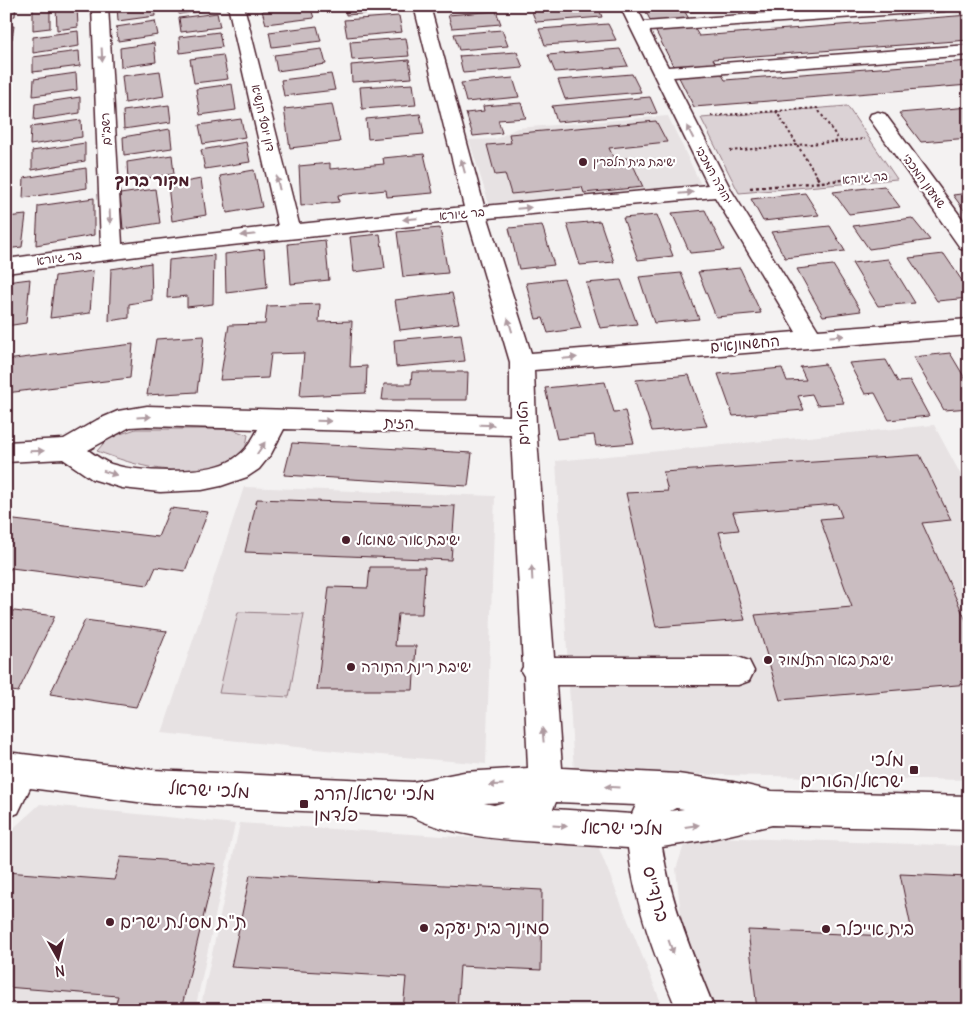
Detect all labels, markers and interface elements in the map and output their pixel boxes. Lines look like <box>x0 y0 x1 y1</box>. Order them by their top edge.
one-way arrow <box>99 47 107 63</box>
street label: דון יוסף הנשיא <box>247 83 279 153</box>
street label: רשב"ם <box>97 112 114 146</box>
one-way arrow <box>686 124 694 139</box>
street label: יהודה המכבי <box>692 143 737 206</box>
street label: שמעון המכבי <box>900 151 949 211</box>
place label: ישיבת בית הלפרין <box>593 154 675 170</box>
marker: ישיבת בית הלפרין <box>577 156 589 168</box>
one-way arrow <box>459 158 467 173</box>
street label: בר גיורא <box>842 168 888 187</box>
district label: מקור ברוך <box>114 170 190 190</box>
one-way arrow <box>274 176 282 191</box>
one-way arrow <box>678 189 694 197</box>
street label: בר גיורא <box>439 204 485 223</box>
one-way arrow <box>516 204 532 212</box>
one-way arrow <box>107 210 115 226</box>
one-way arrow <box>401 215 417 223</box>
one-way arrow <box>240 231 256 239</box>
street label: בר גיורא <box>35 247 83 268</box>
one-way arrow <box>506 317 514 332</box>
street label: החשמונאים <box>709 331 781 356</box>
one-way arrow <box>829 332 845 340</box>
one-way arrow <box>562 354 578 362</box>
street label: הטורים <box>512 400 533 446</box>
street label: הזית <box>383 412 415 433</box>
one-way arrow <box>136 413 152 421</box>
one-way arrow <box>317 417 333 425</box>
one-way arrow <box>479 421 495 429</box>
one-way arrow <box>256 441 265 455</box>
one-way arrow <box>29 446 45 454</box>
one-way arrow <box>103 470 118 478</box>
place label: ישיבת אור שמואל <box>356 530 461 549</box>
marker: ישיבת אור שמואל <box>340 534 352 546</box>
one-way arrow <box>527 565 535 581</box>
place label: ישיבת באר התלמוד <box>778 650 894 669</box>
marker: ישיבת באר התלמוד <box>762 654 774 666</box>
place label: ישיבת רינת התורה <box>361 657 472 676</box>
marker: ישיבת רינת התורה <box>345 661 357 673</box>
one-way arrow <box>538 727 546 743</box>
place label: מלכי ישראל/הטורים <box>800 748 904 792</box>
marker: מלכי ישראל/הטורים <box>908 764 920 776</box>
street label: מלכי ישראל <box>168 776 250 803</box>
one-way arrow <box>487 781 503 789</box>
place label: מלכי ישראל/הרב פלדמן <box>314 782 435 826</box>
one-way arrow <box>604 783 620 791</box>
marker: מלכי ישראל/הרב פלדמן <box>298 798 310 810</box>
street label: מלכי ישראל <box>581 815 663 840</box>
one-way arrow <box>685 821 701 829</box>
one-way arrow <box>552 823 568 831</box>
street label: ברנדייס <box>638 863 675 924</box>
place label: ת"ת מסילת ישרים <box>120 910 247 933</box>
marker: ת"ת מסילת ישרים <box>104 916 116 928</box>
place label: סמינר בית יעקב <box>434 916 549 939</box>
place label: בית אייכלר <box>836 917 914 940</box>
marker: סמינר בית יעקב <box>418 922 430 934</box>
marker: בית אייכלר <box>820 923 832 935</box>
north arrow <box>32 934 82 984</box>
one-way arrow <box>667 940 675 955</box>
text: N <box>54 961 66 980</box>

